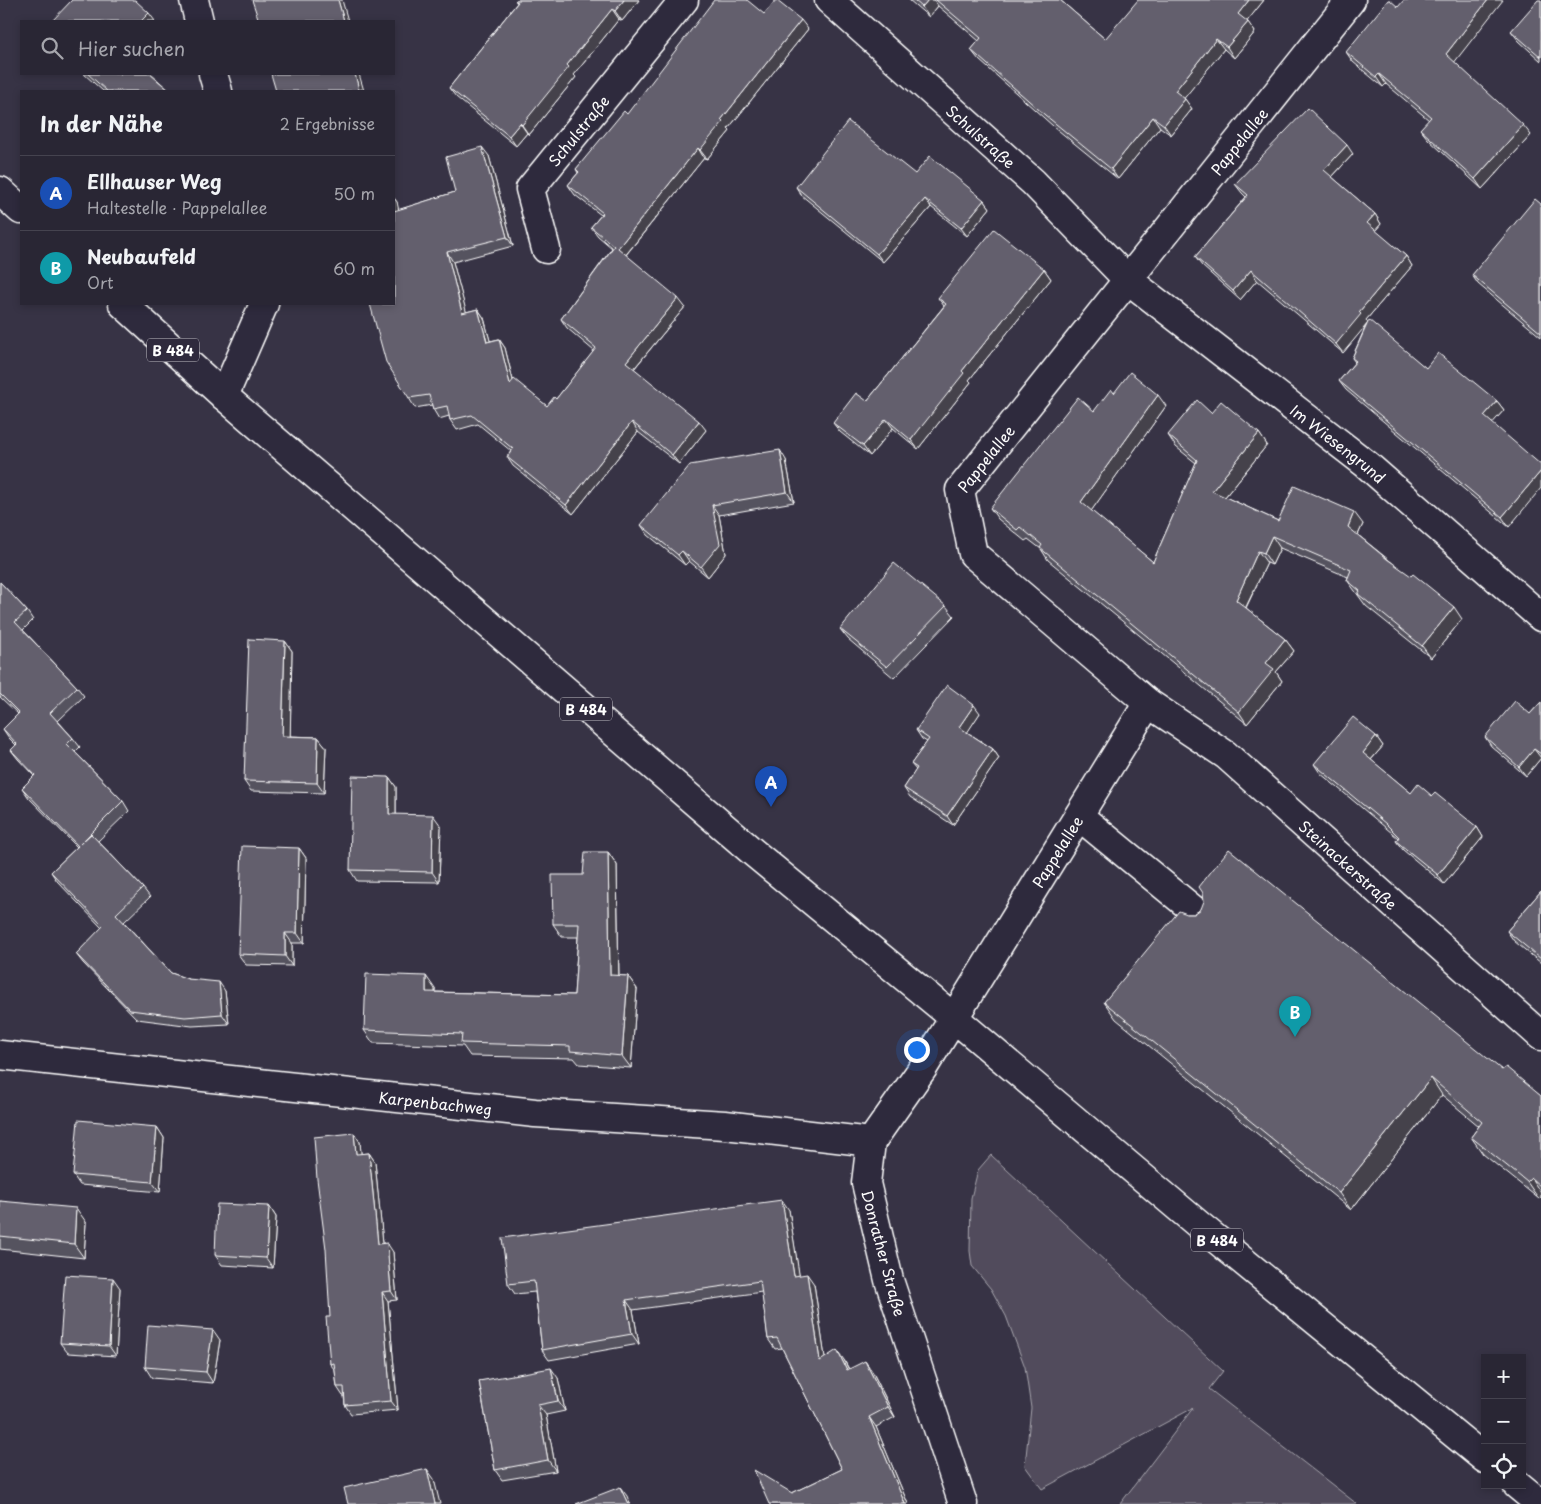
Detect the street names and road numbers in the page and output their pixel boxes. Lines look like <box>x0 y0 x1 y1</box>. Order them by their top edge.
street label: Schulstraße <box>542 90 614 171</box>
street label: Schulstraße <box>941 99 1021 173</box>
street label: Pappelallee <box>1205 102 1273 179</box>
road number: B 484 <box>147 338 199 362</box>
street label: Im Wiesengrund <box>1286 398 1391 488</box>
street label: Pappelallee <box>951 420 1019 497</box>
road number: B 484 <box>560 698 612 721</box>
street label: Pappelallee <box>1026 811 1088 892</box>
street label: Steinackerstraße <box>1294 814 1403 914</box>
street label: Karpenbachweg <box>378 1085 493 1120</box>
street label: Donrather Straße <box>856 1187 912 1319</box>
road number: B 484 <box>1191 1228 1243 1252</box>

